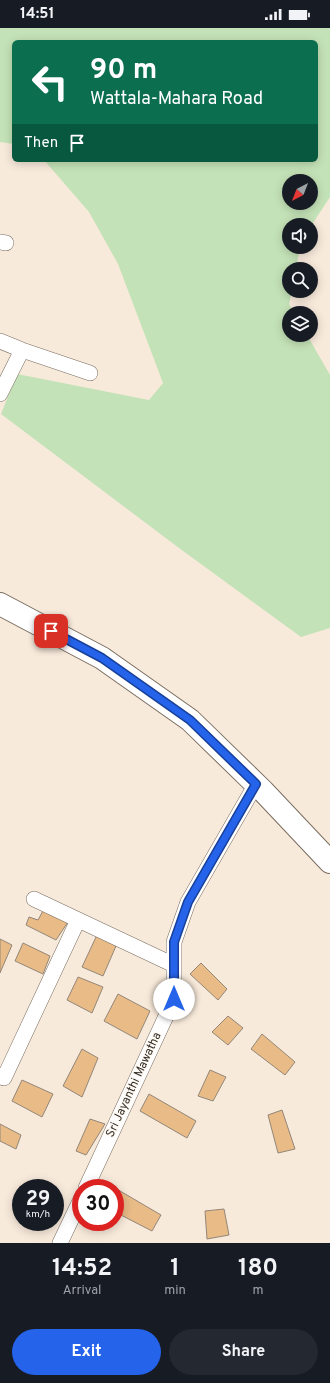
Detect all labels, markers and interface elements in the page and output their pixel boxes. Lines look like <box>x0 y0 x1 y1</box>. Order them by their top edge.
text: 14:51 <box>20 5 54 24</box>
text: 90 m <box>90 53 157 89</box>
icon: left <box>24 56 76 108</box>
text: Wattala-Mahara Road <box>90 88 263 111</box>
icon: arrive <box>66 132 88 154</box>
text: Then <box>24 134 58 153</box>
north arrow <box>282 174 318 210</box>
map controls <box>282 174 318 342</box>
button: sound <box>282 218 318 254</box>
button: search <box>282 262 318 298</box>
button: layers <box>282 306 318 342</box>
pin <box>34 614 68 648</box>
icon: arrive <box>40 620 62 642</box>
position arrow <box>153 978 195 1020</box>
street label: Sri Jayanthi Mawatha <box>103 1030 165 1140</box>
speed limit sign: 30 <box>72 1179 124 1231</box>
text: 29 <box>26 1187 50 1213</box>
text: km/h <box>26 1208 50 1221</box>
text: 14:52 <box>52 1254 112 1284</box>
text: 1 <box>170 1254 180 1284</box>
text: 180 <box>238 1254 278 1284</box>
text: Arrival <box>63 1283 102 1299</box>
text: min <box>164 1283 186 1299</box>
text: m <box>252 1283 263 1299</box>
button: Exit <box>12 1329 161 1375</box>
button: Share <box>169 1329 318 1375</box>

